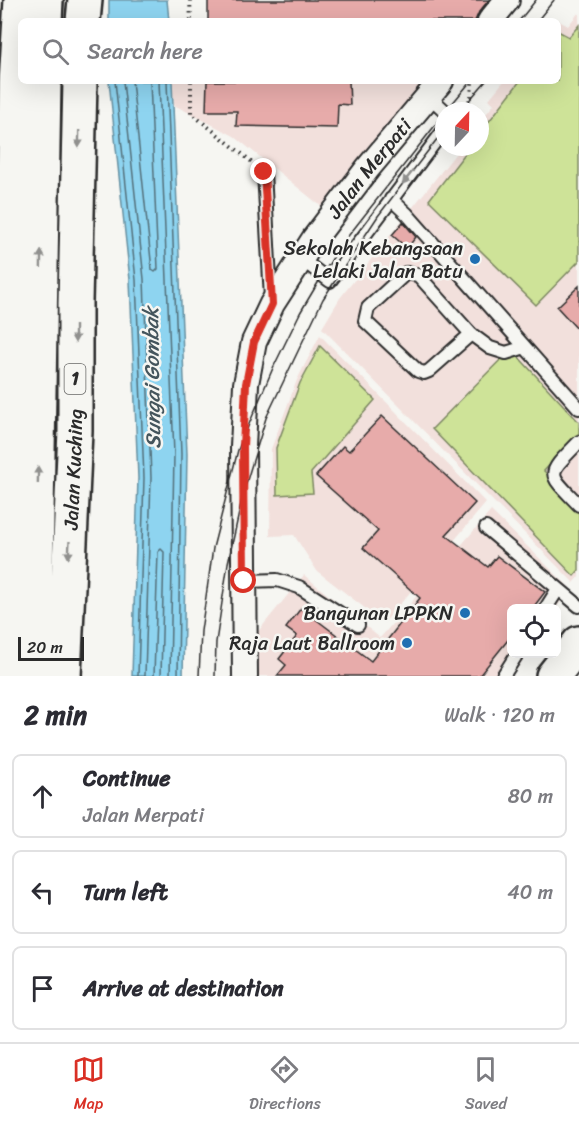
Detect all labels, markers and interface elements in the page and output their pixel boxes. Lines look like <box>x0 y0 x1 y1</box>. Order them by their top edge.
search box <box>18 18 561 84</box>
text: Search here <box>87 32 203 71</box>
icon: search <box>39 35 72 68</box>
north arrow <box>435 102 489 156</box>
street label: Jalan Merpati <box>317 109 422 227</box>
one-way arrow <box>74 130 84 149</box>
route end <box>250 158 276 184</box>
one-way arrow <box>403 169 415 184</box>
place label: Sekolah Kebangsaan Lelaki Jalan Batu <box>284 231 463 289</box>
one-way arrow <box>36 249 46 268</box>
marker: Sekolah Kebangsaan Lelaki Jalan Batu <box>468 252 482 266</box>
water label: Sungai Gombak <box>132 304 172 449</box>
one-way arrow <box>70 325 80 344</box>
road number: 1 <box>64 364 86 394</box>
street label: Jalan Kuching <box>53 409 93 531</box>
one-way arrow <box>33 465 43 484</box>
one-way arrow <box>65 541 74 560</box>
route start <box>230 567 256 593</box>
place label: Bangunan LPPKN <box>303 596 453 631</box>
map controls <box>507 604 561 658</box>
button: locate <box>507 604 561 658</box>
marker: Bangunan LPPKN <box>458 606 472 620</box>
place label: Raja Laut Ballroom <box>229 626 395 661</box>
text: 20 m <box>27 633 63 662</box>
scale bar <box>18 634 84 662</box>
marker: Raja Laut Ballroom <box>400 636 414 650</box>
text: 2 min <box>24 692 87 738</box>
text: Walk · 120 m <box>444 698 555 733</box>
text: Continue <box>83 759 171 798</box>
text: 80 m <box>508 779 553 814</box>
icon: ahead <box>26 780 59 813</box>
text: Jalan Merpati <box>83 798 204 833</box>
text: Turn left <box>83 873 168 912</box>
text: 40 m <box>507 875 553 910</box>
icon: left <box>26 876 59 909</box>
text: Arrive at destination <box>83 969 284 1008</box>
icon: arrive <box>26 972 59 1005</box>
tab: Map <box>72 1053 105 1118</box>
tab: Directions <box>249 1053 321 1118</box>
tab: Saved <box>465 1053 507 1118</box>

